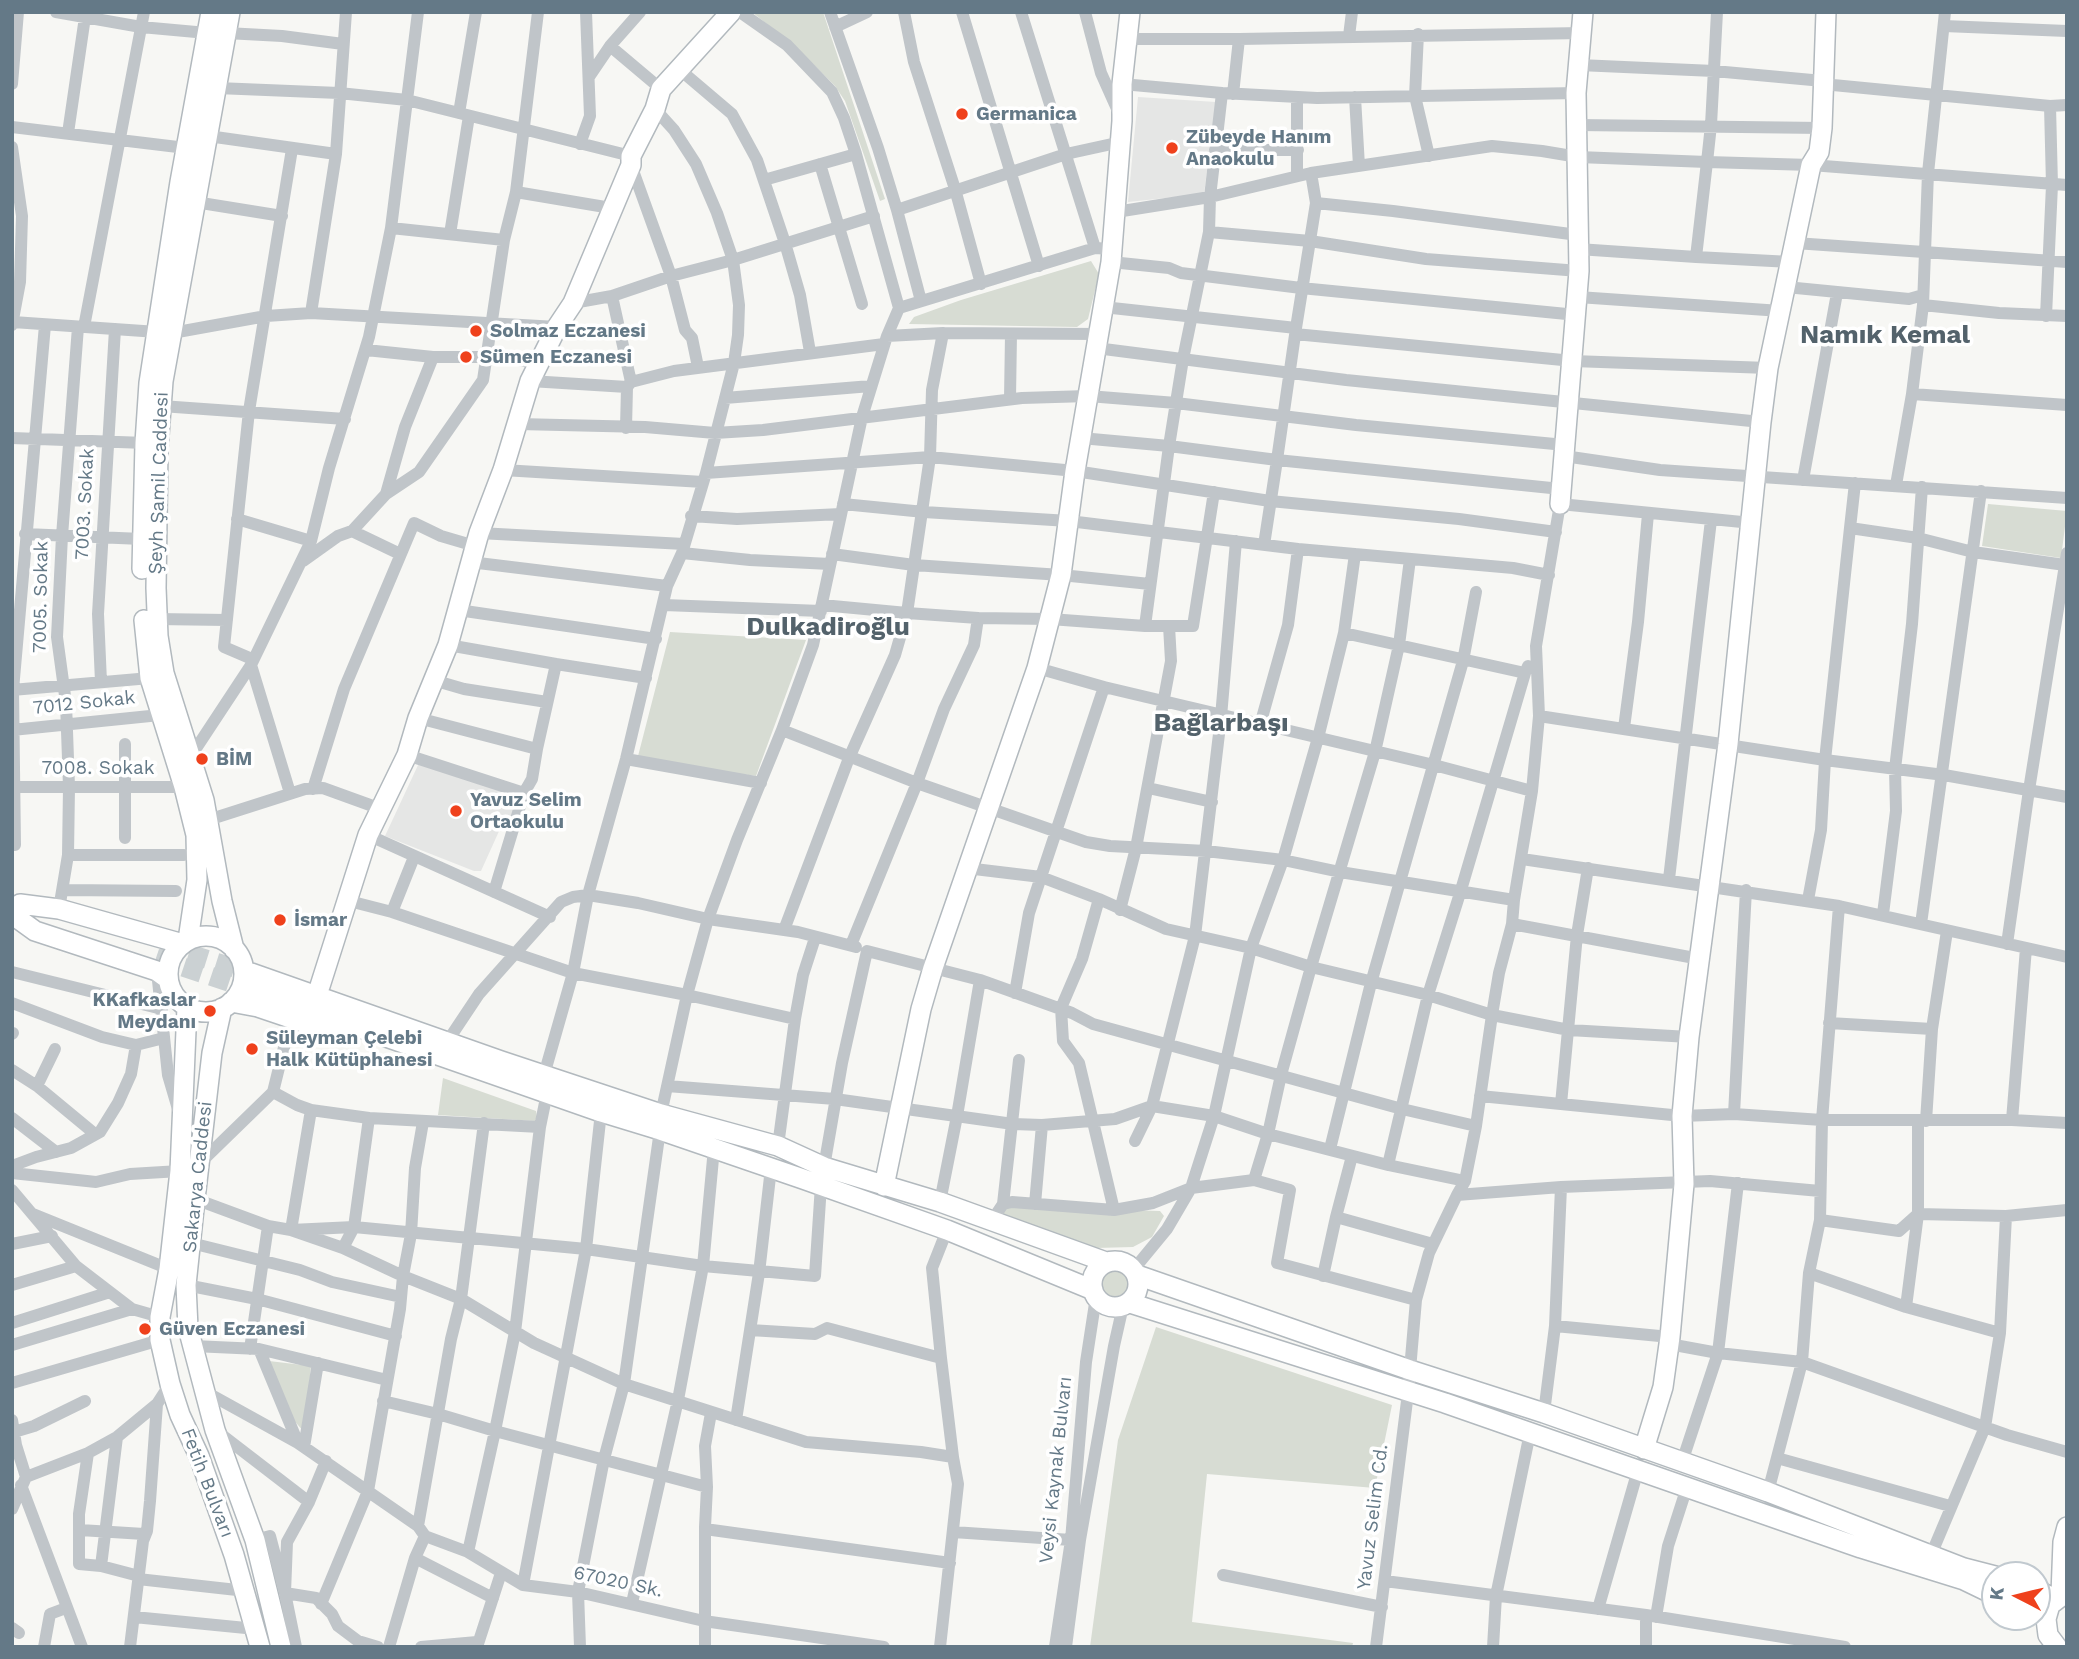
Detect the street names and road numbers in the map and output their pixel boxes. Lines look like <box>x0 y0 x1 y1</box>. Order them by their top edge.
street label: Şeyh Şamil Caddesi <box>144 391 174 575</box>
street label: 7003. Sokak <box>71 448 99 560</box>
street label: 7005. Sokak <box>29 541 53 653</box>
street label: 7012 Sokak <box>32 686 136 720</box>
street label: 7008. Sokak <box>42 757 154 779</box>
street label: Sakarya Caddesi <box>179 1100 217 1254</box>
street label: Veysi Kaynak Bulvarı <box>1035 1375 1077 1565</box>
street label: Fetih Bulvarı <box>176 1425 238 1541</box>
street label: Yavuz Selim Cd. <box>1353 1443 1393 1591</box>
street label: 67020 Sk. <box>571 1561 665 1603</box>

